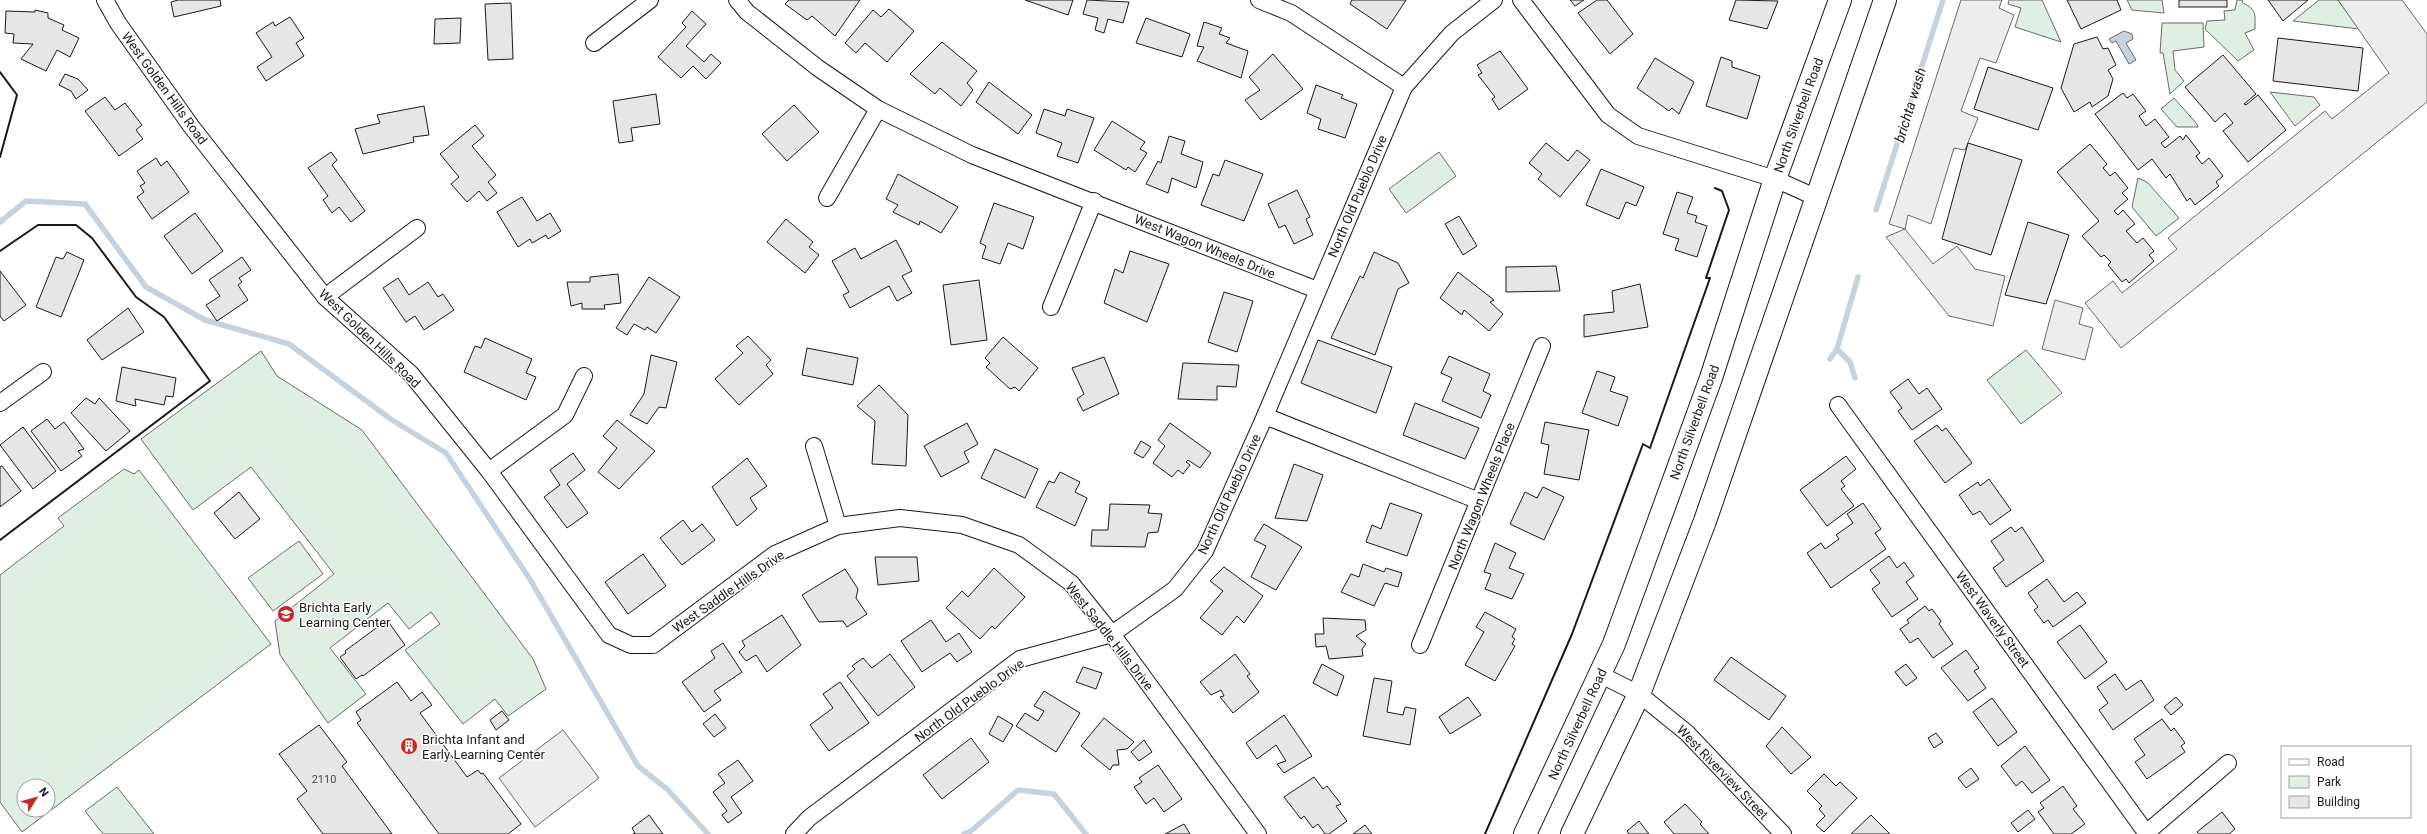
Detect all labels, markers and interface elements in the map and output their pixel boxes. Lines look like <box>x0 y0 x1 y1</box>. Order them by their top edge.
street label: West Golden Hills Road <box>119 29 210 147</box>
street label: North Silverbell Road <box>1771 56 1826 175</box>
water label: brichta wash <box>1891 66 1929 144</box>
street label: North Old Pueblo Drive <box>1325 133 1390 260</box>
street label: West Wagon Wheels Drive <box>1132 211 1278 282</box>
street label: West Golden Hills Road <box>316 286 423 391</box>
street label: North Silverbell Road <box>1667 363 1722 482</box>
street label: North Wagon Wheels Place <box>1445 420 1518 572</box>
street label: North Old Pueblo Drive <box>1195 431 1264 557</box>
street label: West Saddle Hills Drive <box>669 547 787 636</box>
street label: West Waverly Street <box>1953 568 2032 670</box>
street label: West Saddle Hills Drive <box>1063 579 1157 693</box>
place label: Brichta Early Learning Center <box>299 600 391 630</box>
school or university icon: Brichta Early Learning Center <box>276 604 296 624</box>
street label: North Old Pueblo Drive <box>912 656 1027 745</box>
street label: North Silverbell Road <box>1545 666 1610 782</box>
street label: West Riverview Street <box>1674 722 1771 822</box>
place label: Brichta Infant and Early Learning Center <box>422 732 545 762</box>
building icon: Brichta Infant and Early Learning Center <box>399 736 419 756</box>
legend <box>2281 746 2411 818</box>
text: Road <box>2317 755 2345 769</box>
house number: 2110 <box>312 773 336 786</box>
text: Park <box>2317 775 2342 789</box>
north arrow <box>16 778 56 818</box>
text: N <box>36 785 51 799</box>
text: Building <box>2317 795 2360 809</box>

